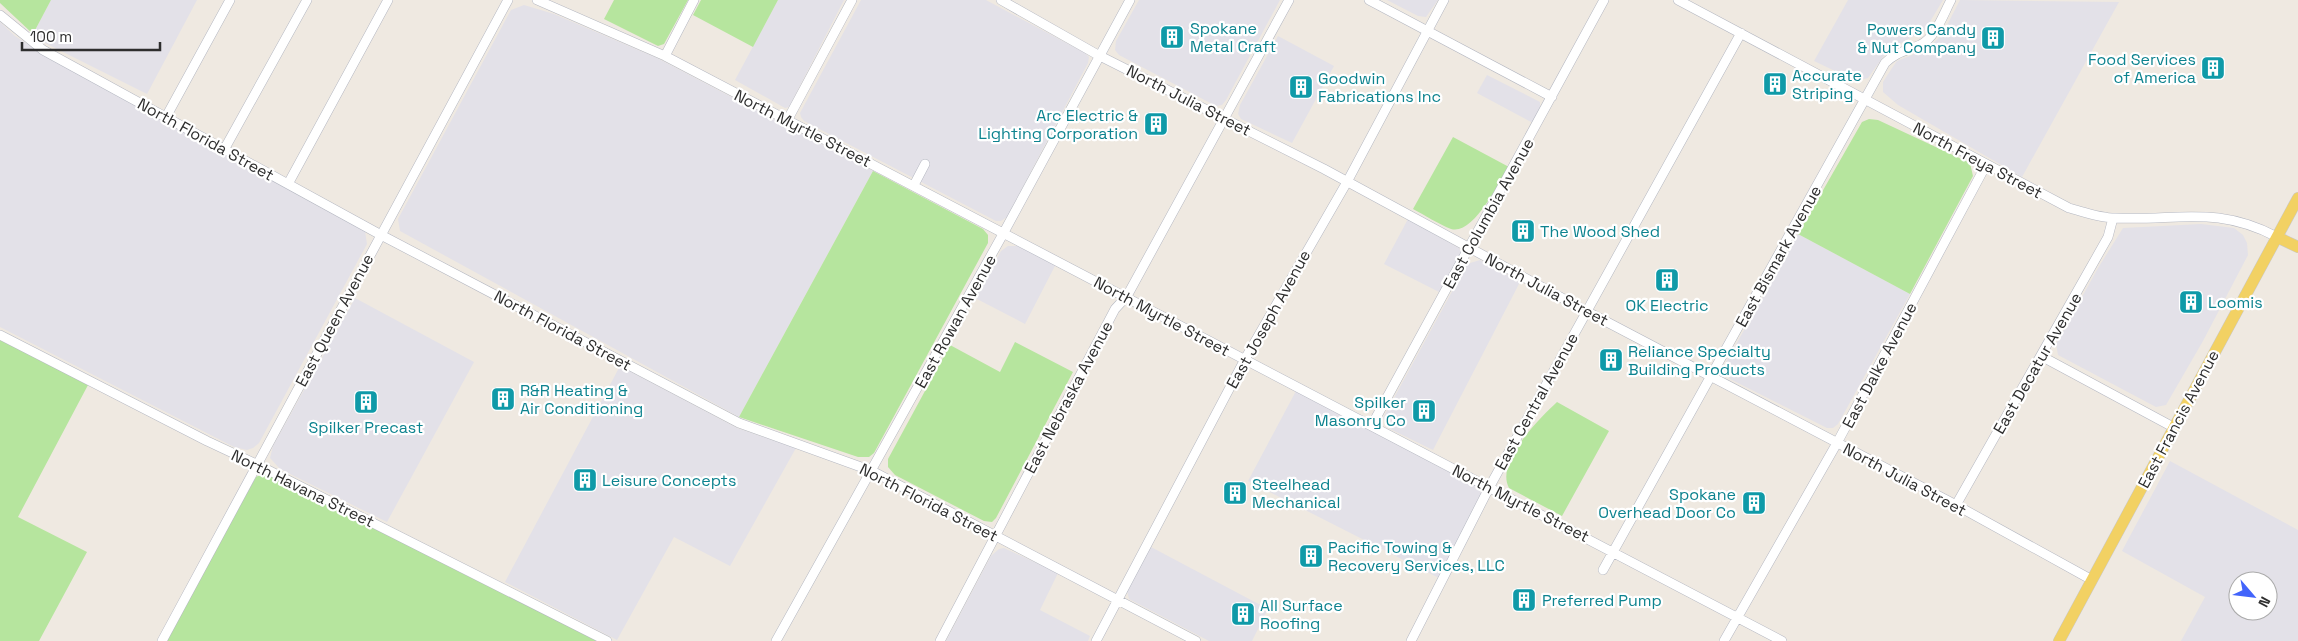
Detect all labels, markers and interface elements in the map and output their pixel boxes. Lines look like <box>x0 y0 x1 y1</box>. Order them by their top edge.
place label: Spokane Metal Craft <box>1190 18 1276 57</box>
place label: Powers Candy & Nut Company <box>1857 19 1976 58</box>
scale bar <box>22 20 160 52</box>
building icon: Spokane Metal Craft <box>1159 24 1185 50</box>
building icon: Powers Candy & Nut Company <box>1980 25 2006 51</box>
text: 100 m <box>30 27 72 46</box>
place label: Food Services of America <box>2088 49 2196 88</box>
building icon: Food Services of America <box>2200 55 2226 81</box>
street label: North Julia Street <box>1123 60 1254 141</box>
place label: Accurate Striping <box>1792 65 1862 104</box>
place label: Goodwin Fabrications Inc <box>1318 68 1441 107</box>
building icon: Accurate Striping <box>1762 71 1788 97</box>
building icon: Goodwin Fabrications Inc <box>1288 74 1314 100</box>
street label: North Myrtle Street <box>731 85 875 172</box>
street label: North Florida Street <box>134 93 278 186</box>
place label: Arc Electric & Lighting Corporation <box>978 105 1138 144</box>
building icon: Arc Electric & Lighting Corporation <box>1143 111 1169 137</box>
street label: North Freya Street <box>1909 117 2046 203</box>
street label: East Columbia Avenue <box>1438 134 1539 292</box>
street label: East Bismark Avenue <box>1731 182 1826 331</box>
building icon: The Wood Shed <box>1510 218 1536 244</box>
place label: The Wood Shed <box>1540 221 1660 242</box>
street label: East Joseph Avenue <box>1222 246 1315 392</box>
street label: North Julia Street <box>1481 248 1612 331</box>
street label: East Queen Avenue <box>291 250 378 390</box>
street label: East Rowan Avenue <box>910 251 1001 392</box>
building icon: OK Electric <box>1654 267 1680 293</box>
street label: North Myrtle Street <box>1090 272 1233 361</box>
street label: North Florida Street <box>490 285 635 376</box>
street label: East Decatur Avenue <box>1988 289 2086 438</box>
building icon: Loomis <box>2178 289 2204 315</box>
place label: Loomis <box>2208 292 2263 313</box>
place label: OK Electric <box>1625 295 1709 316</box>
street label: East Dalke Avenue <box>1837 299 1921 432</box>
street label: East Nebraska Avenue <box>1019 317 1118 477</box>
street label: East Central Avenue <box>1490 329 1583 474</box>
place label: Reliance Specialty Building Products <box>1628 341 1771 380</box>
street label: East Francis Avenue <box>2133 346 2224 492</box>
building icon: Reliance Specialty Building Products <box>1598 347 1624 373</box>
place label: R&R Heating & Air Conditioning <box>520 380 643 419</box>
building icon: R&R Heating & Air Conditioning <box>490 386 516 412</box>
building icon: Spilker Precast <box>353 389 379 415</box>
place label: Spilker Masonry Co <box>1315 392 1406 431</box>
building icon: Spilker Masonry Co <box>1411 398 1437 424</box>
place label: Spilker Precast <box>309 417 423 438</box>
street label: North Julia Street <box>1839 438 1970 521</box>
street label: North Havana Street <box>228 445 378 532</box>
street label: North Florida Street <box>856 458 1002 546</box>
street label: North Myrtle Street <box>1449 460 1593 547</box>
building icon: Leisure Concepts <box>572 467 598 493</box>
place label: Leisure Concepts <box>602 470 736 491</box>
place label: Steelhead Mechanical <box>1252 474 1340 513</box>
building icon: Steelhead Mechanical <box>1222 480 1248 506</box>
place label: Spokane Overhead Door Co <box>1598 484 1736 523</box>
building icon: Spokane Overhead Door Co <box>1741 490 1767 516</box>
place label: Pacific Towing & Recovery Services, LLC <box>1328 537 1505 576</box>
building icon: Pacific Towing & Recovery Services, LLC <box>1298 543 1324 569</box>
north arrow <box>2228 571 2278 621</box>
building icon: Preferred Pump <box>1511 587 1537 613</box>
place label: Preferred Pump <box>1542 590 1662 611</box>
text: N <box>2254 594 2275 610</box>
place label: All Surface Roofing <box>1260 595 1343 634</box>
building icon: All Surface Roofing <box>1230 601 1256 627</box>

